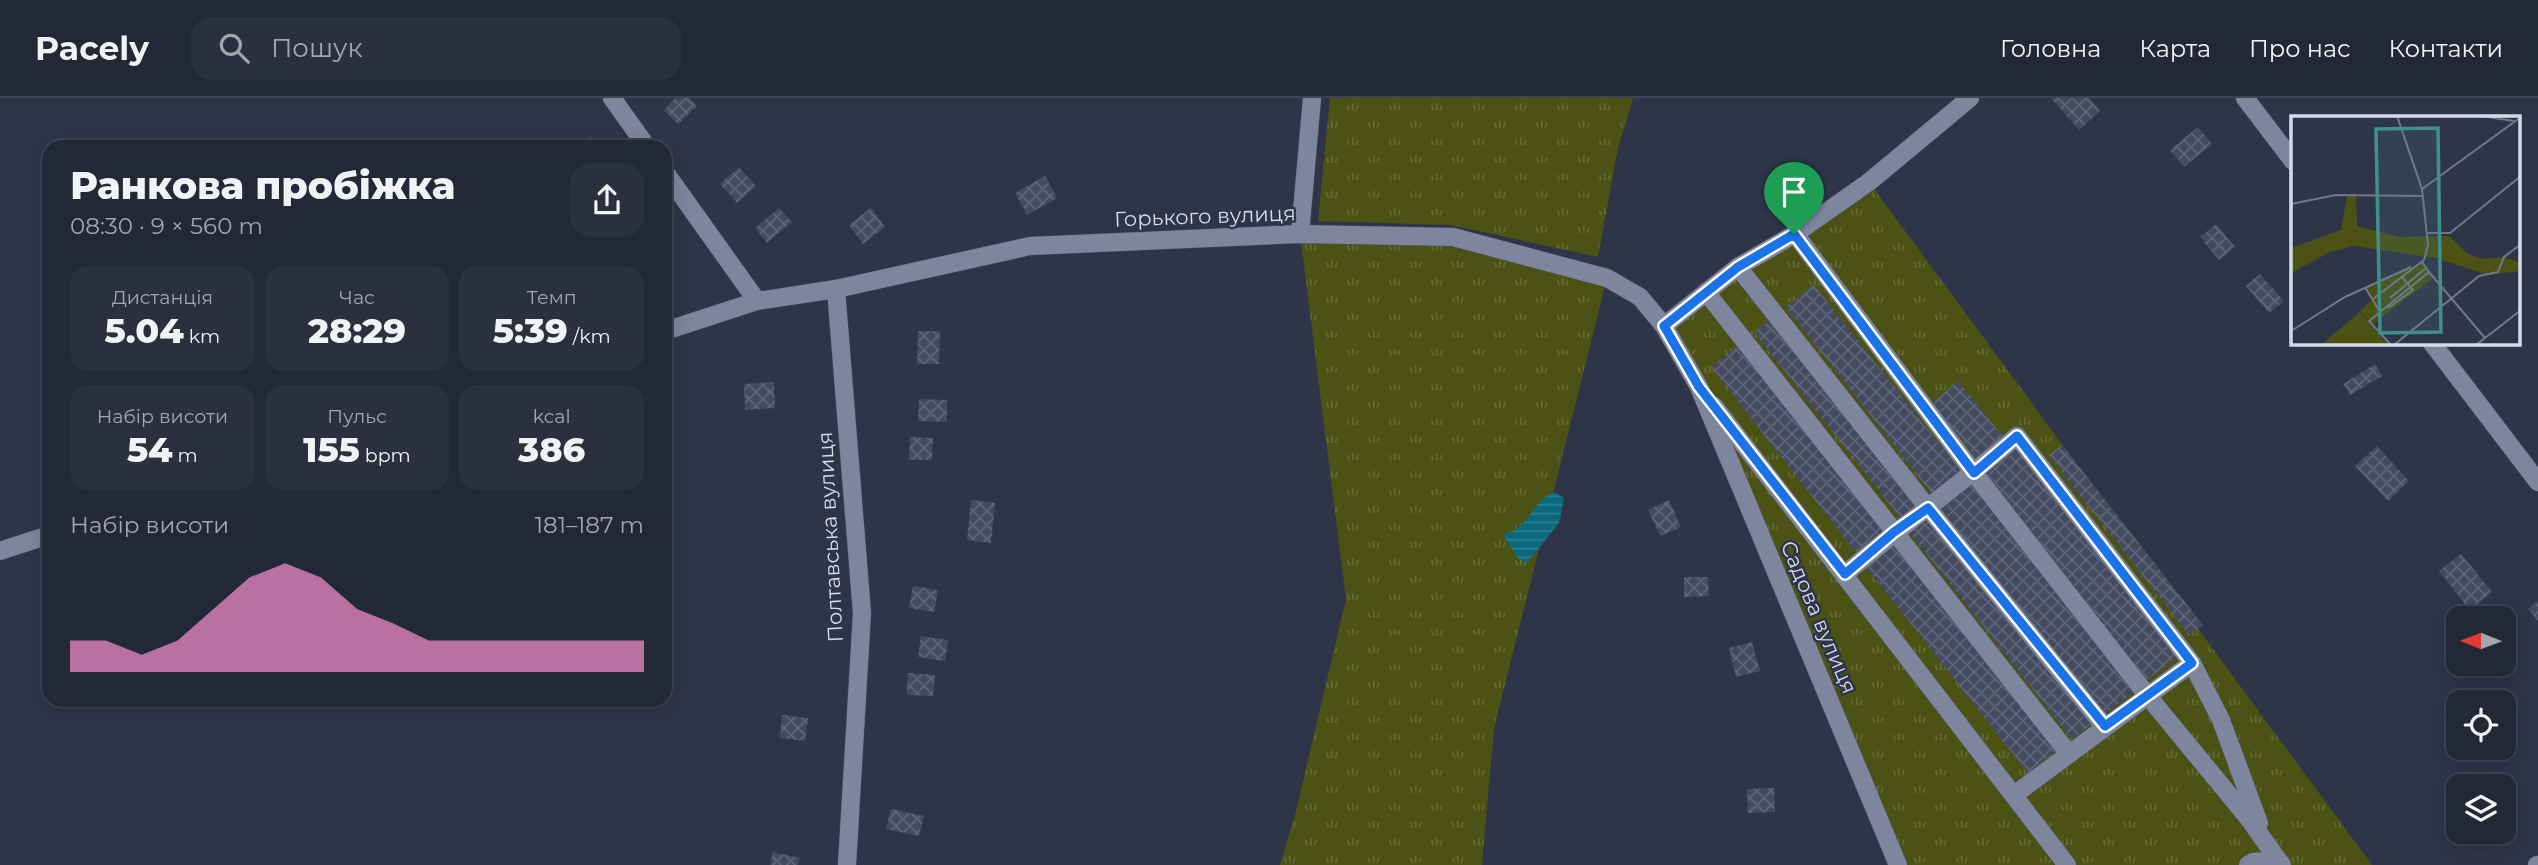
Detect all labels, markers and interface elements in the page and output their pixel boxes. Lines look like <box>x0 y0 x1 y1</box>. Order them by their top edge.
search box <box>191 17 681 80</box>
text: Pacely <box>35 28 149 68</box>
icon: search <box>215 29 253 67</box>
text: Пошук <box>271 32 363 64</box>
text: Головна <box>2000 34 2101 63</box>
text: Карта <box>2139 34 2211 63</box>
text: Про нас <box>2249 34 2351 63</box>
text: Контакти <box>2389 34 2503 63</box>
inset map <box>2291 116 2520 345</box>
text: Ранкова пробіжка <box>70 162 455 209</box>
pin <box>1764 162 1824 234</box>
button: share <box>570 163 644 237</box>
icon: arrive <box>1775 173 1813 211</box>
street label: Горького вулиця <box>1114 200 1296 232</box>
text: 08:30 · 9 × 560 m <box>70 212 263 240</box>
text: Дистанція <box>112 286 213 309</box>
text: Час <box>339 286 375 309</box>
text: Темп <box>527 286 577 309</box>
text: 5.04 <box>105 309 184 352</box>
text: 28:29 <box>308 309 406 352</box>
text: 5:39 <box>493 309 568 352</box>
text: km <box>184 325 220 348</box>
text: /km <box>568 325 611 348</box>
text: Набір висоти <box>97 405 228 428</box>
text: Пульс <box>327 405 387 428</box>
text: kcal <box>533 405 571 428</box>
text: 54 <box>127 428 173 471</box>
text: 155 <box>303 428 360 471</box>
text: 386 <box>518 428 585 471</box>
street label: Полтавська вулиця <box>812 431 848 643</box>
text: m <box>173 444 198 467</box>
text: bpm <box>360 444 411 467</box>
text: Набір висоти <box>70 511 229 539</box>
text: 181–187 m <box>535 511 644 539</box>
street label: Садова вулиця <box>1776 537 1862 697</box>
north arrow <box>2446 606 2516 676</box>
map controls <box>2446 606 2516 844</box>
button: locate <box>2446 690 2516 760</box>
button: layers <box>2446 774 2516 844</box>

